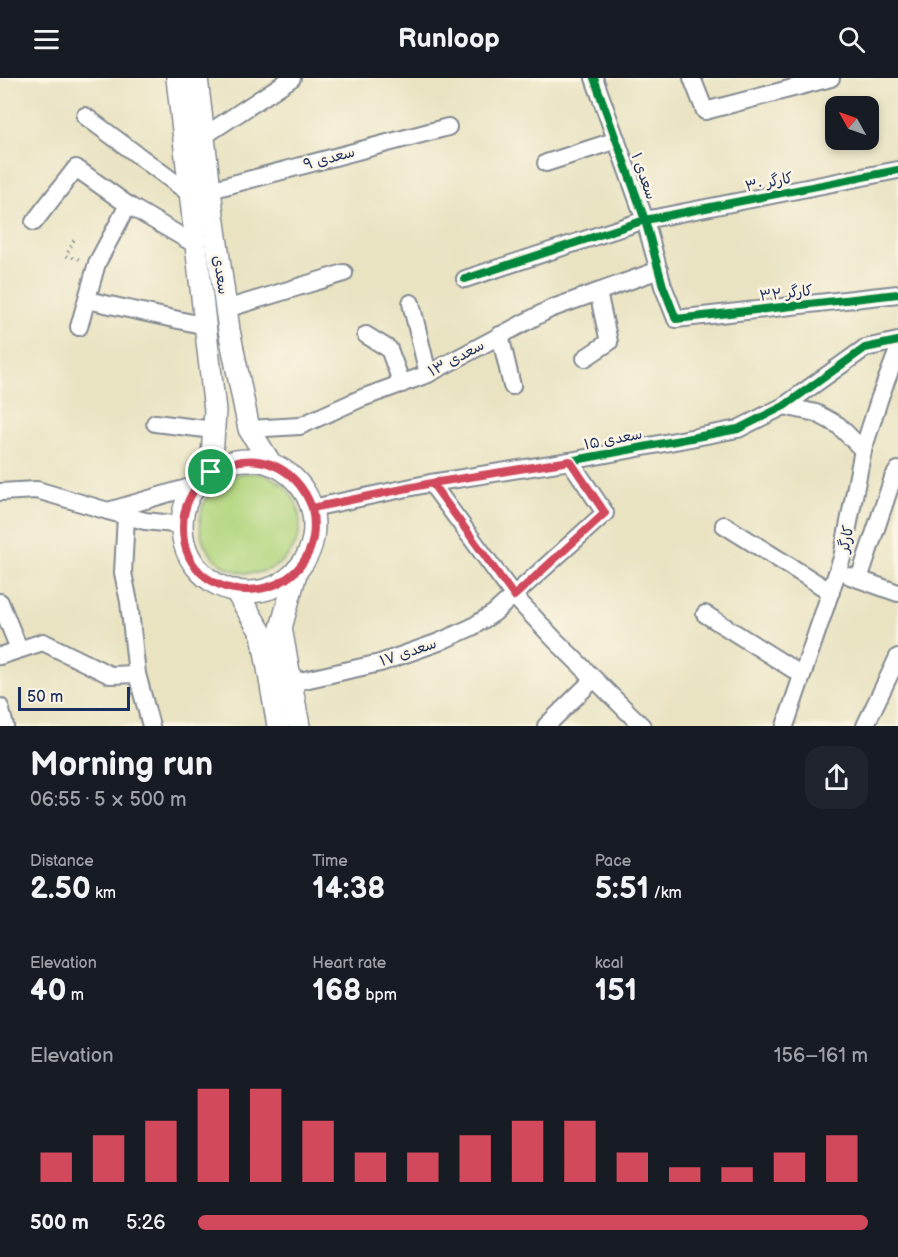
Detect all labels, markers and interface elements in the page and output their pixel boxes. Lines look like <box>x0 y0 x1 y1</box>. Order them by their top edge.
icon: menu <box>30 23 63 56</box>
text: Runloop <box>398 23 500 55</box>
icon: search <box>835 23 868 56</box>
north arrow <box>825 96 879 150</box>
map controls <box>825 96 879 150</box>
street label: سعدی ۹ <box>301 143 357 174</box>
street label: سعدی ۱ <box>627 150 660 202</box>
street label: کارگر ۳۰ <box>744 169 795 196</box>
street label: سعدی <box>208 254 233 296</box>
street label: کارگر ۳۲ <box>759 281 814 306</box>
street label: سعدی ۱۳ <box>425 336 488 381</box>
street label: سعدی ۱۵ <box>582 425 644 454</box>
pin <box>185 446 236 497</box>
icon: arrive <box>194 455 227 488</box>
street label: کارگر <box>834 524 858 556</box>
street label: سعدی ۱۷ <box>377 634 439 671</box>
scale bar <box>18 684 130 712</box>
text: 50 m <box>27 688 63 707</box>
text: Morning run <box>30 745 213 785</box>
button: share <box>805 746 868 809</box>
text: 06:55 · 5 × 500 m <box>30 788 186 812</box>
text: Distance <box>30 852 94 871</box>
text: Time <box>312 852 348 871</box>
text: Pace <box>595 852 631 871</box>
text: 2.50 <box>30 871 91 907</box>
text: 14:38 <box>312 871 385 907</box>
text: 5:51 <box>595 871 649 907</box>
text: km <box>91 884 116 903</box>
text: /km <box>649 884 682 903</box>
text: Elevation <box>30 954 97 973</box>
text: Heart rate <box>312 954 386 973</box>
text: kcal <box>595 954 623 973</box>
text: 40 <box>30 973 66 1009</box>
text: 168 <box>312 973 361 1009</box>
text: 151 <box>595 973 637 1009</box>
text: m <box>66 986 84 1005</box>
text: bpm <box>361 986 397 1005</box>
text: Elevation <box>30 1044 113 1068</box>
text: 156–161 m <box>774 1044 868 1068</box>
text: 500 m <box>30 1211 89 1235</box>
text: 5:26 <box>126 1211 166 1235</box>

